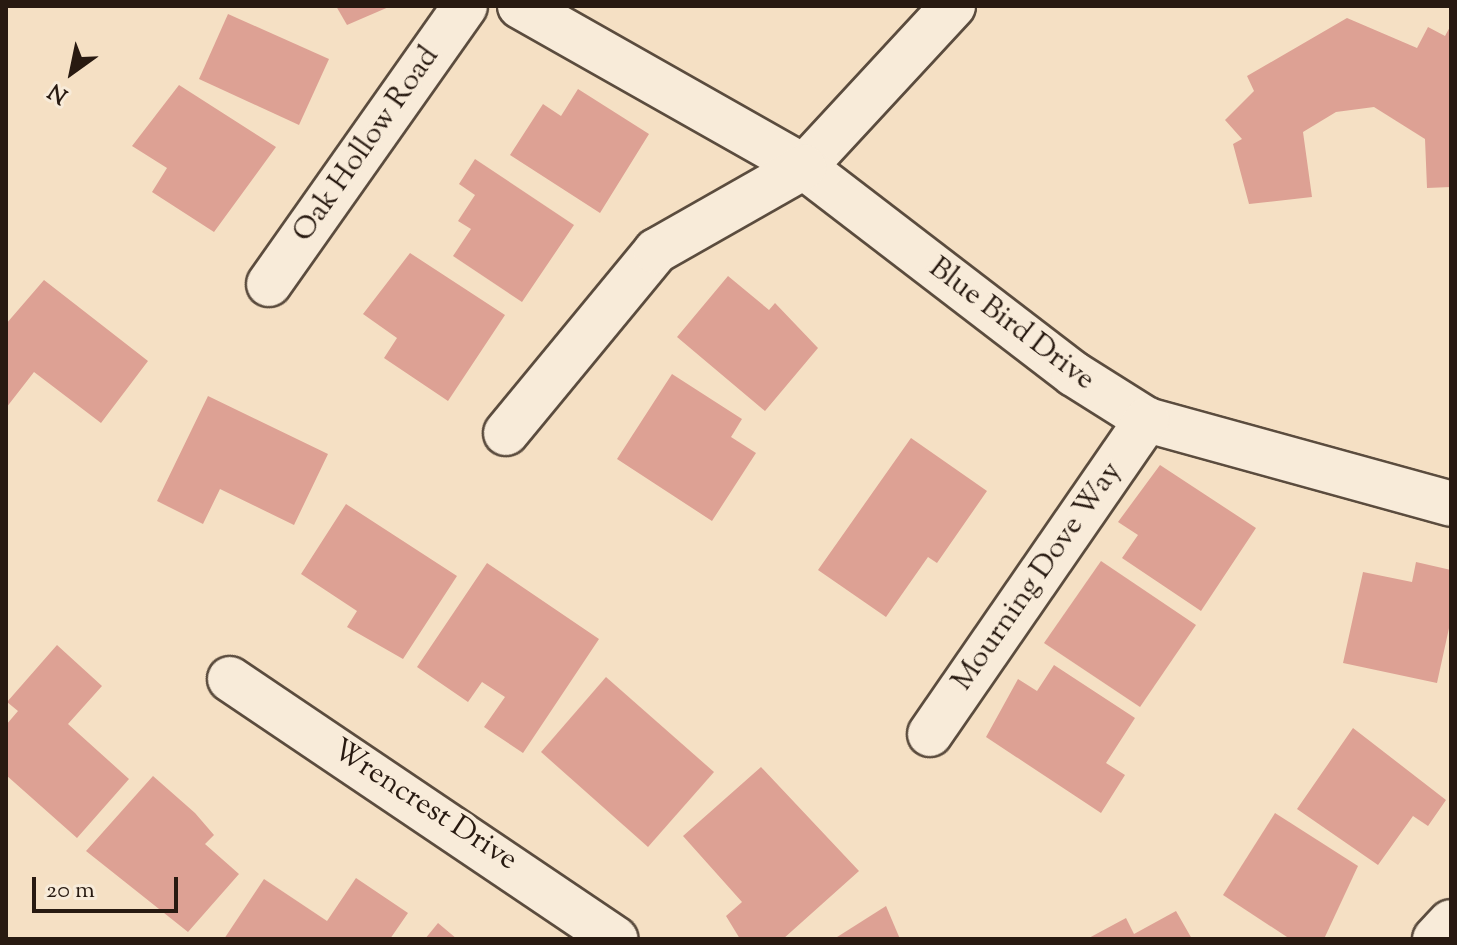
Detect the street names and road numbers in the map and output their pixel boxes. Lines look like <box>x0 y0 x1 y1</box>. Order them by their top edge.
street label: Oak Hollow Road <box>286 40 448 250</box>
street label: Blue Bird Drive <box>921 251 1101 399</box>
street label: Mourning Dove Way <box>945 456 1131 698</box>
street label: Wrencrest Drive <box>325 733 523 879</box>

